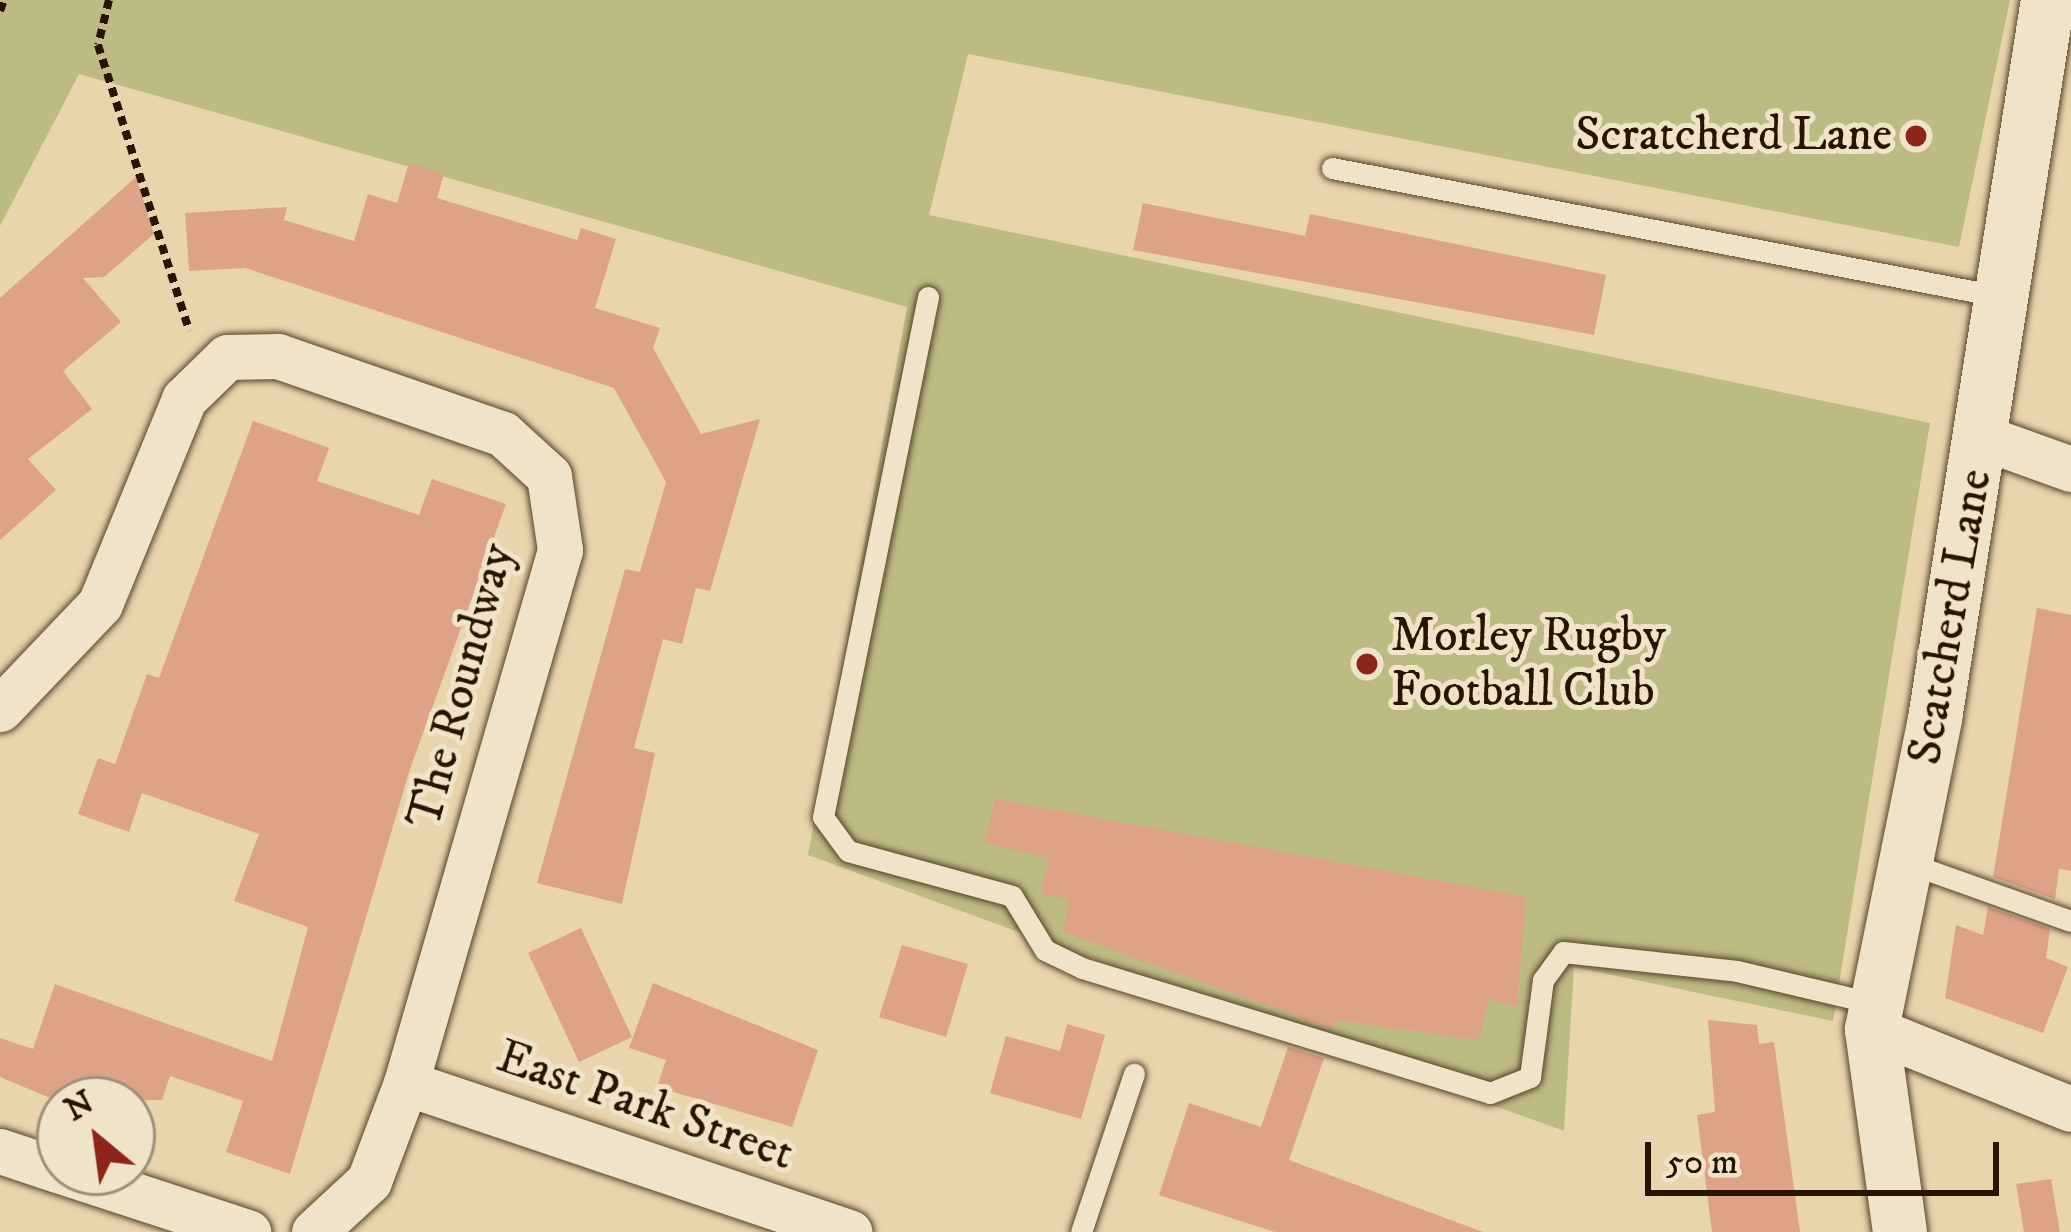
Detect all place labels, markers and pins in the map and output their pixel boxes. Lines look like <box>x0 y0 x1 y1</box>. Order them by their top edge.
place label: Scratcherd Lane <box>1575 107 1892 165</box>
marker: Scratcherd Lane <box>1903 123 1929 149</box>
place label: Morley Rugby Football Club <box>1391 607 1666 720</box>
marker: Morley Rugby Football Club <box>1354 651 1380 677</box>

